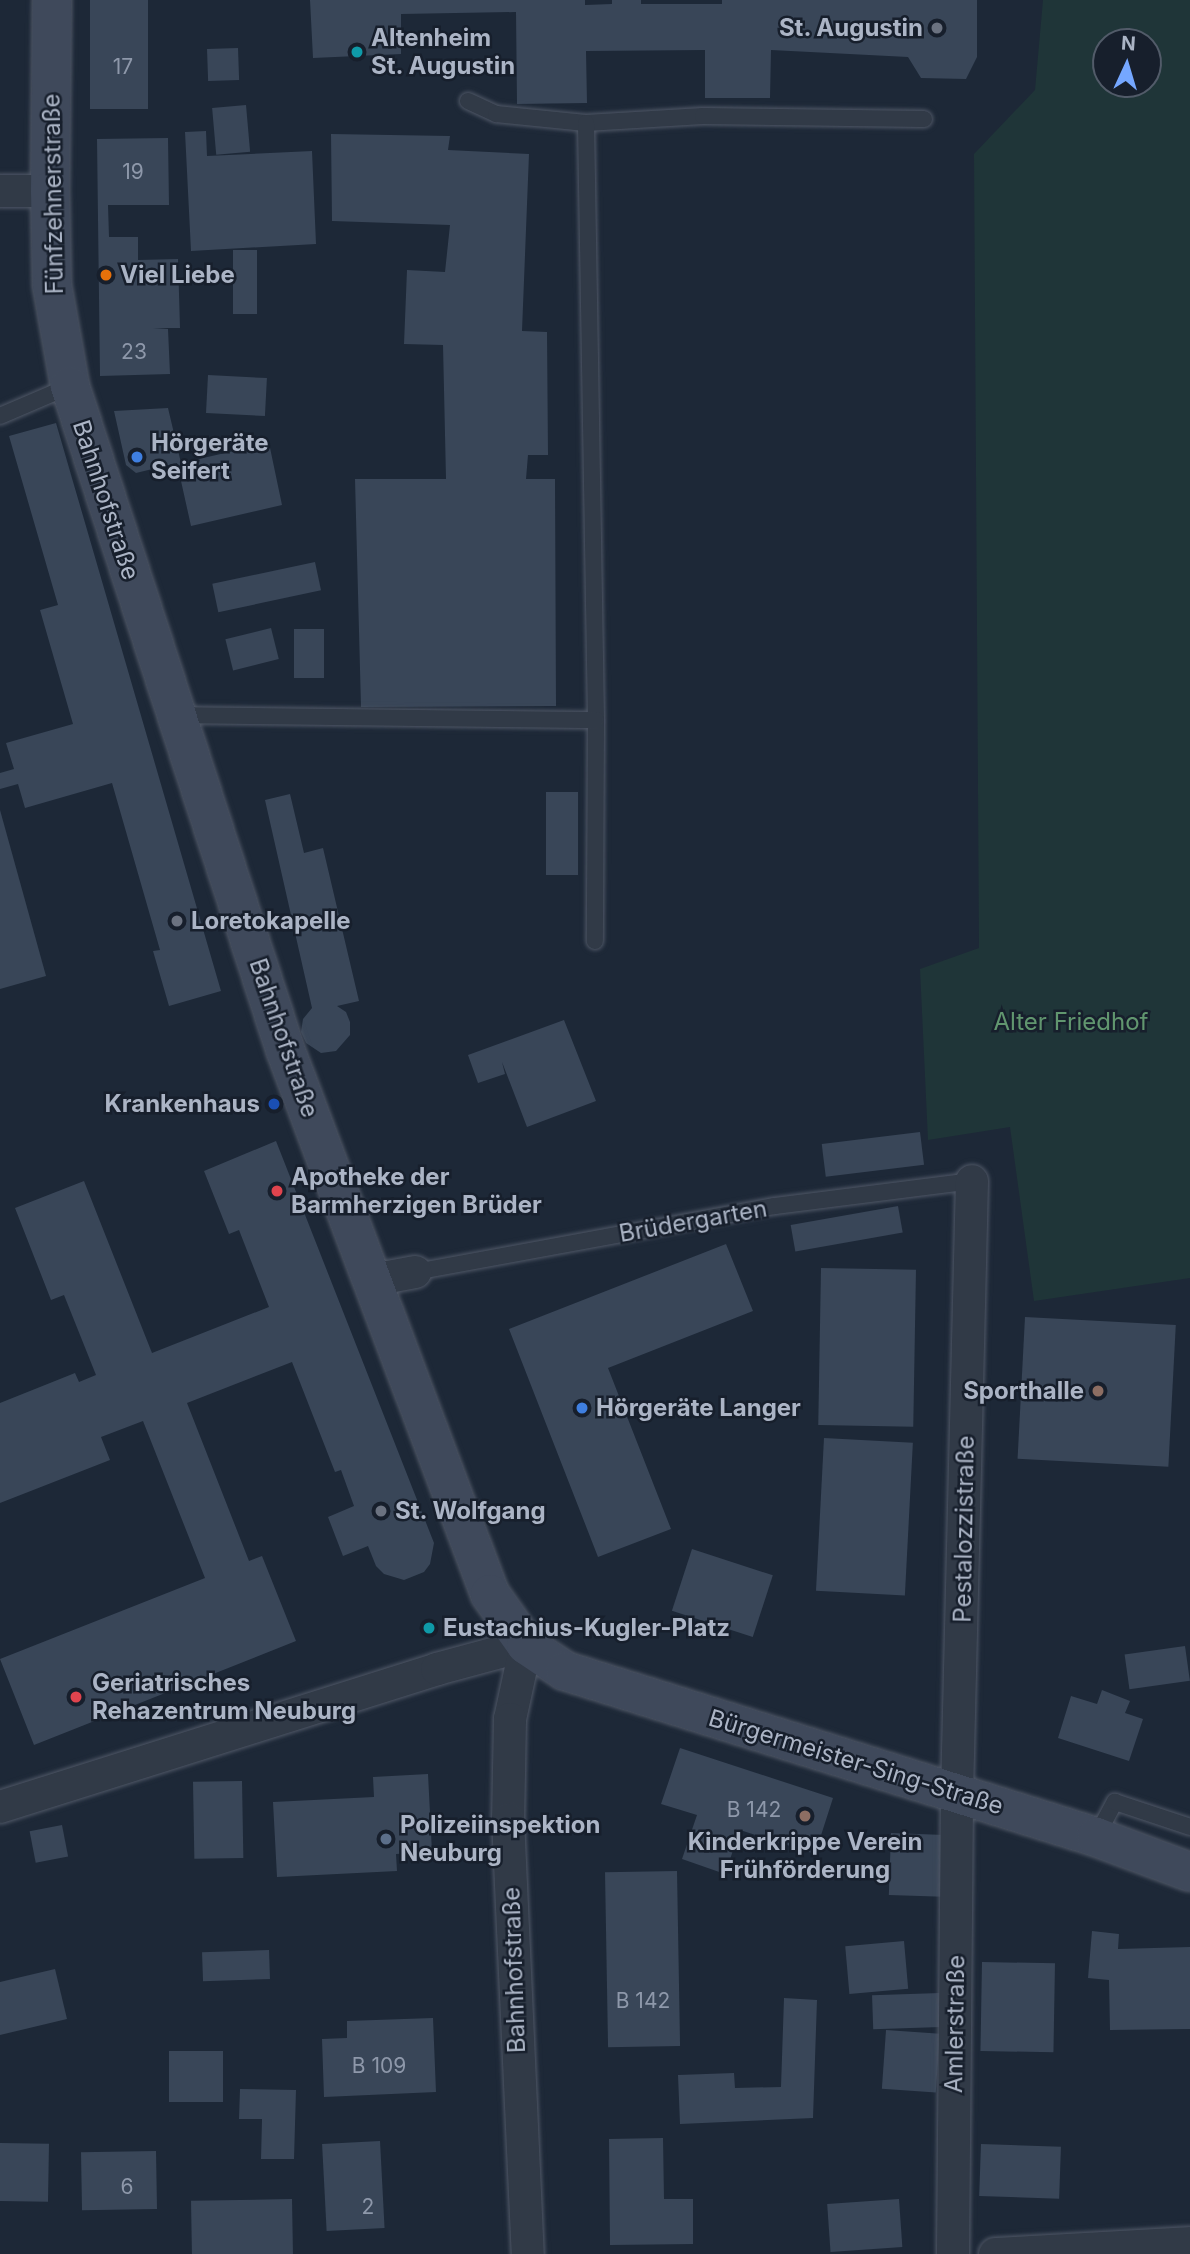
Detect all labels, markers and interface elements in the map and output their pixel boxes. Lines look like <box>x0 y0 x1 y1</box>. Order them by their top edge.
place label: St. Augustin <box>778 14 923 42</box>
marker: St. Augustin <box>929 20 945 36</box>
place label: Altenheim St. Augustin <box>371 24 516 80</box>
north arrow <box>1092 28 1162 98</box>
text: N <box>1120 32 1136 56</box>
marker: Altenheim St. Augustin <box>349 44 365 60</box>
house number: 17 <box>113 54 133 80</box>
street label: Fünfzehnerstraße <box>37 93 69 295</box>
house number: 19 <box>122 159 144 185</box>
place label: Viel Liebe <box>120 261 235 289</box>
marker: Viel Liebe <box>98 267 114 283</box>
house number: 23 <box>121 339 147 365</box>
street label: Bahnhofstraße <box>67 416 145 584</box>
place label: Hörgeräte Seifert <box>151 429 269 485</box>
marker: Hörgeräte Seifert <box>129 449 145 465</box>
place label: Loretokapelle <box>191 907 351 935</box>
marker: Loretokapelle <box>169 913 185 929</box>
street label: Bahnhofstraße <box>243 955 325 1121</box>
park label: Alter Friedhof <box>994 1008 1148 1036</box>
place label: Krankenhaus <box>105 1090 260 1118</box>
marker: Krankenhaus <box>266 1096 282 1112</box>
place label: Apotheke der Barmherzigen Brüder <box>291 1163 542 1219</box>
marker: Apotheke der Barmherzigen Brüder <box>269 1183 285 1199</box>
street label: Brüdergarten <box>617 1194 769 1248</box>
place label: Sporthalle <box>963 1377 1084 1405</box>
marker: Sporthalle <box>1090 1383 1106 1399</box>
place label: Hörgeräte Langer <box>596 1394 801 1422</box>
marker: Hörgeräte Langer <box>574 1400 590 1416</box>
street label: Pestalozzistraße <box>948 1435 980 1623</box>
place label: St. Wolfgang <box>395 1497 546 1525</box>
marker: St. Wolfgang <box>373 1503 389 1519</box>
place label: Eustachius-Kugler-Platz <box>443 1614 730 1642</box>
marker: Eustachius-Kugler-Platz <box>421 1620 437 1636</box>
place label: Geriatrisches Rehazentrum Neuburg <box>92 1669 356 1725</box>
marker: Geriatrisches Rehazentrum Neuburg <box>66 1687 86 1707</box>
street label: Bürgermeister-Sing-Straße <box>705 1703 1007 1821</box>
house number: B 142 <box>727 1797 781 1823</box>
marker: Kinderkrippe Verein Frühförderung <box>797 1808 813 1824</box>
place label: Polizeiinspektion Neuburg <box>400 1811 600 1867</box>
place label: Kinderkrippe Verein Frühförderung <box>688 1828 922 1884</box>
marker: Polizeiinspektion Neuburg <box>378 1831 394 1847</box>
street label: Bahnhofstraße <box>497 1886 531 2054</box>
street label: Amlerstraße <box>939 1955 971 2093</box>
house number: B 142 <box>616 1988 670 2014</box>
house number: B 109 <box>352 2053 406 2079</box>
house number: 6 <box>120 2174 134 2200</box>
house number: 2 <box>362 2194 374 2220</box>

